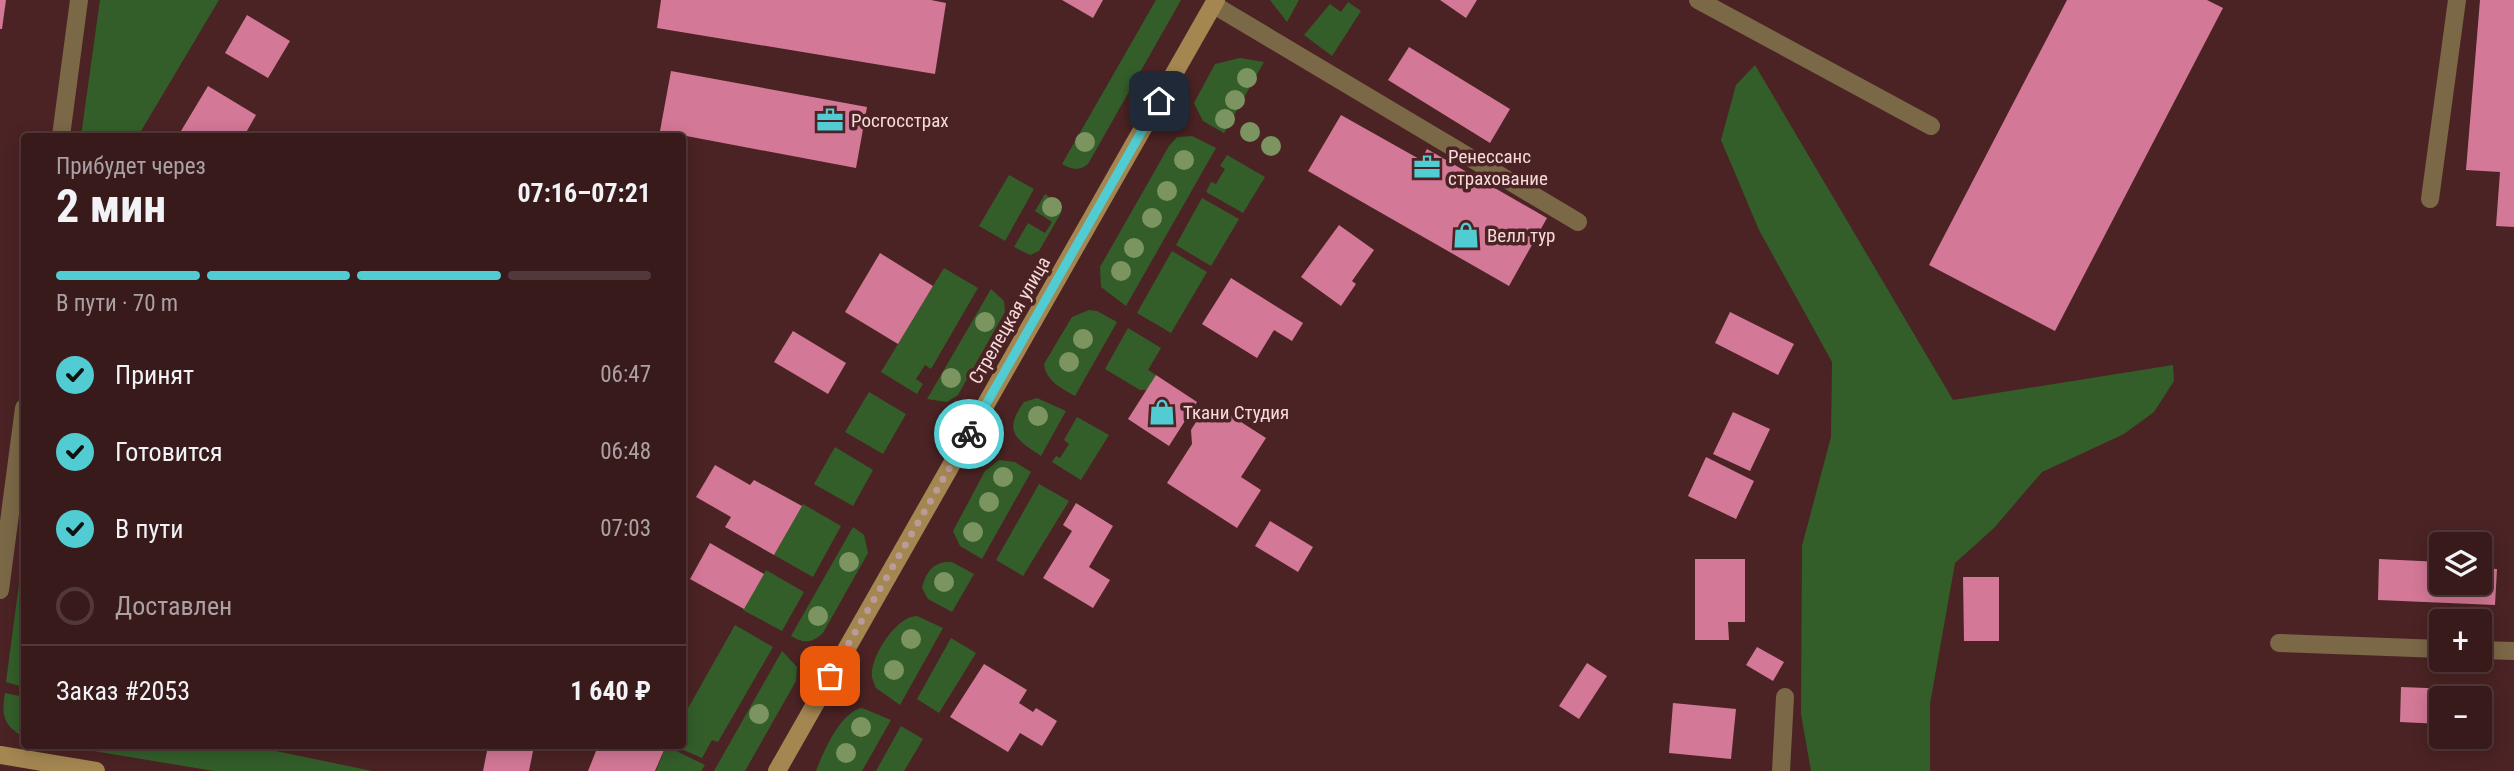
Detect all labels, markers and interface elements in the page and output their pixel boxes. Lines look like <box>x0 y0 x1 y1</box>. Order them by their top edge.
pin <box>1129 71 1189 131</box>
icon: home <box>1140 82 1178 120</box>
office icon: Росгосстрах <box>815 105 845 135</box>
place label: Росгосстрах <box>851 109 949 132</box>
place label: Ренессанс страхование <box>1448 145 1548 190</box>
office icon: Ренессанс страхование <box>1412 152 1442 182</box>
text: Прибудет через <box>56 153 206 180</box>
text: 07:16–07:21 <box>517 178 651 208</box>
text: 2 мин <box>56 179 166 233</box>
shop icon: Велл тур <box>1451 220 1481 250</box>
place label: Велл тур <box>1487 224 1556 247</box>
street label: Стрелецкая улица <box>964 252 1055 388</box>
text: В пути · 70 m <box>56 290 178 317</box>
icon: check <box>56 356 94 394</box>
text: Принят <box>115 360 194 390</box>
text: 06:47 <box>600 361 651 388</box>
shop icon: Ткани Студия <box>1147 397 1177 427</box>
courier <box>934 399 1004 469</box>
place label: Ткани Студия <box>1183 401 1289 424</box>
icon: bike <box>950 415 988 453</box>
icon: check <box>56 433 94 471</box>
text: Готовится <box>115 437 223 467</box>
text: 06:48 <box>600 438 651 465</box>
icon: check <box>56 510 94 548</box>
text: В пути <box>115 514 184 544</box>
text: 07:03 <box>600 515 651 542</box>
map controls <box>2429 532 2492 749</box>
button: layers <box>2429 532 2492 595</box>
text: Доставлен <box>115 591 232 621</box>
button: + <box>2429 609 2492 672</box>
pin <box>800 646 860 706</box>
icon: bag <box>811 657 849 695</box>
text: Заказ #2053 <box>56 676 190 706</box>
text: 1 640 ₽ <box>570 676 651 706</box>
button: − <box>2429 686 2492 749</box>

